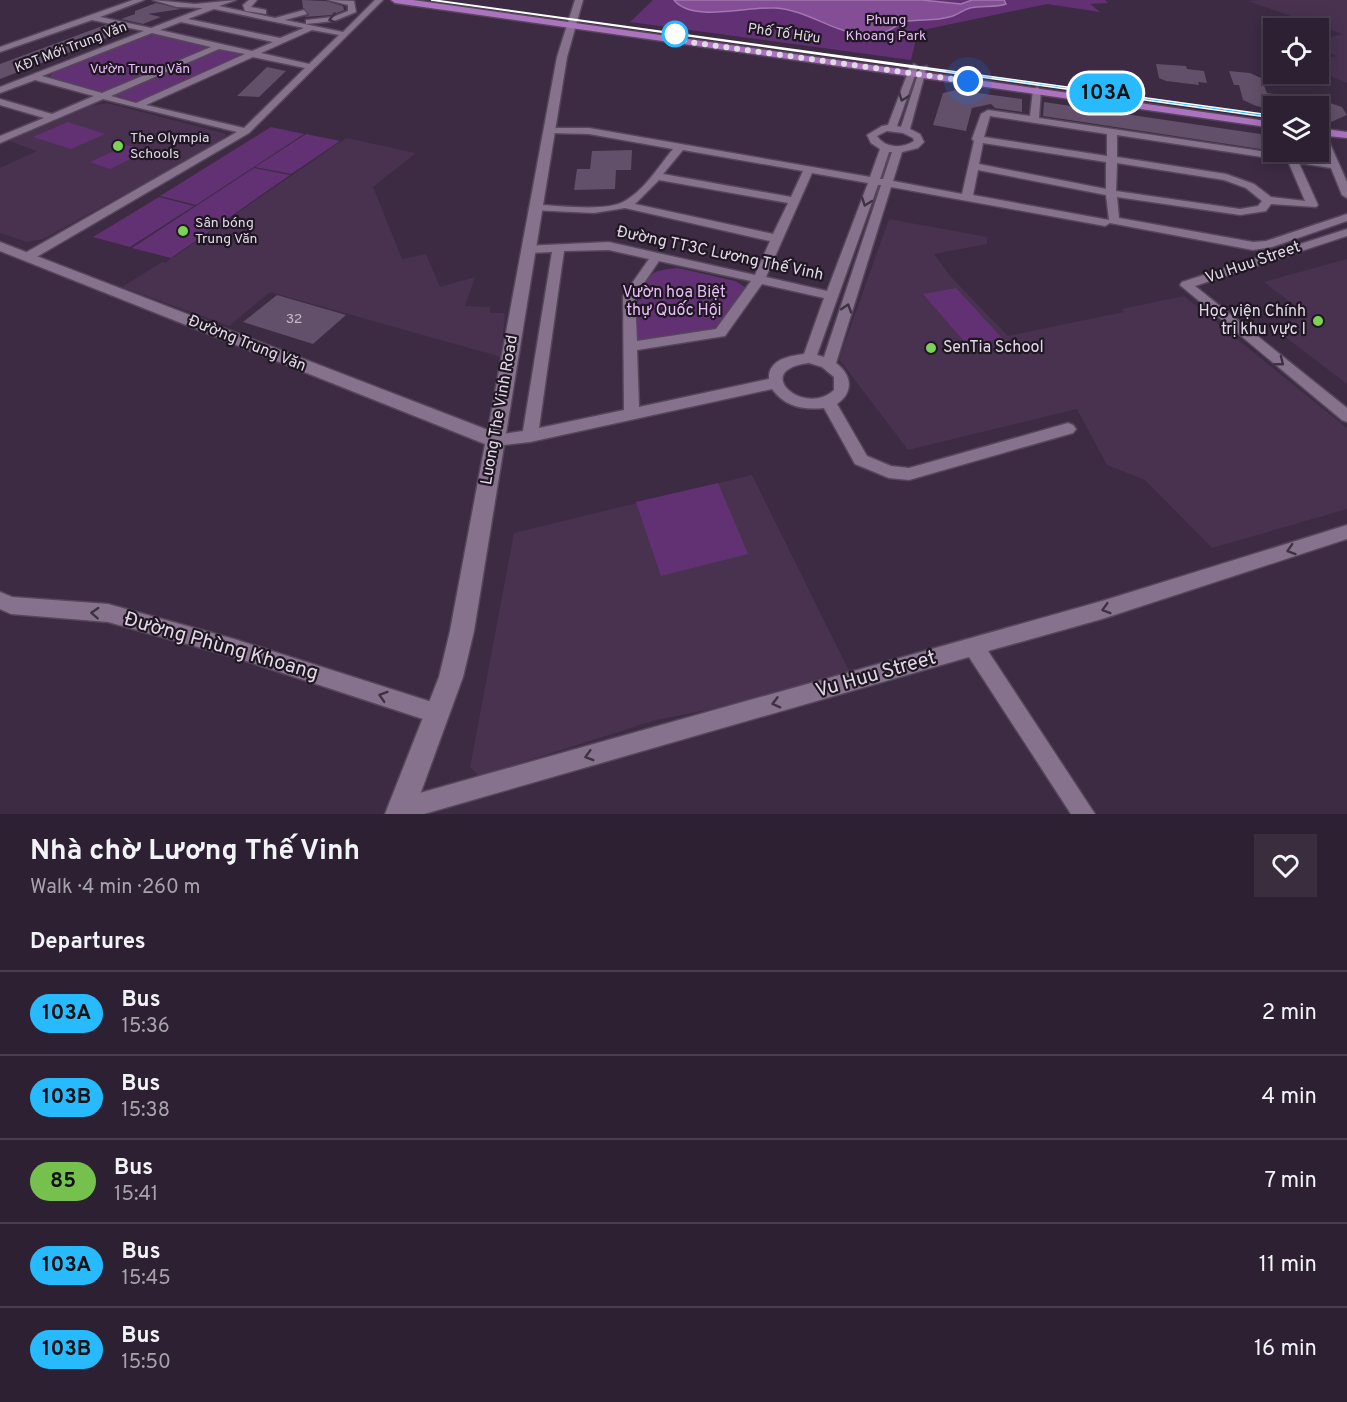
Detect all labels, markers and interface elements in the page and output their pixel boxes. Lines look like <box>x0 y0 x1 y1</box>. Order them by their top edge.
one-way arrow <box>328 11 338 24</box>
park label: Phung Khoang Park <box>845 12 927 45</box>
map controls <box>1263 18 1329 162</box>
button: locate <box>1263 18 1329 84</box>
street label: KĐT Mới Trung Văn <box>13 19 129 77</box>
street label: Phố Tố Hữu <box>747 20 821 48</box>
unlabelled marker <box>662 21 688 47</box>
park label: Vườn Trung Văn <box>90 61 190 78</box>
your location <box>953 66 983 96</box>
line badge: 103A <box>1064 74 1148 112</box>
text: 103A <box>1081 80 1131 107</box>
one-way arrow <box>898 91 911 102</box>
button: layers <box>1263 96 1329 162</box>
place label: The Olympia Schools <box>130 130 209 163</box>
marker: The Olympia Schools <box>111 139 125 153</box>
one-way arrow <box>861 196 874 207</box>
place label: Sân bóng Trung Văn <box>195 215 257 248</box>
street label: Đường TT3C Lương Thế Vinh <box>615 221 826 286</box>
marker: Sân bóng Trung Văn <box>176 224 190 238</box>
street label: Vu Huu Street <box>1203 237 1303 289</box>
park label: Vườn hoa Biệt thự Quốc Hội <box>622 283 726 321</box>
place label: Học viện Chính trị khu vực I <box>1199 302 1306 340</box>
one-way arrow <box>839 303 852 314</box>
street label: Đường Trung Văn <box>185 311 309 377</box>
house number: 32 <box>286 311 302 328</box>
marker: Học viện Chính trị khu vực I <box>1311 314 1325 328</box>
street label: Luong The Vinh Road <box>477 334 523 486</box>
place label: SenTia School <box>943 338 1044 358</box>
marker: SenTia School <box>924 341 938 355</box>
one-way arrow <box>1273 355 1284 366</box>
one-way arrow <box>1286 543 1297 556</box>
one-way arrow <box>1101 602 1111 614</box>
one-way arrow <box>91 606 100 619</box>
street label: Đường Phùng Khoang <box>121 607 321 687</box>
street label: Vu Huu Street <box>813 645 939 705</box>
one-way arrow <box>378 691 389 703</box>
one-way arrow <box>771 696 782 708</box>
one-way arrow <box>584 749 595 761</box>
text: Nhà chờ Lương Thế Vinh <box>30 834 360 870</box>
button: heart <box>1254 834 1317 897</box>
text: Walk · 4 min · 260 m <box>30 875 201 901</box>
text: Departures <box>30 929 146 956</box>
text: Bus <box>121 987 160 1014</box>
text: 103A <box>42 1000 91 1027</box>
text: 2 min <box>1262 1000 1317 1027</box>
text: 15:36 <box>121 1014 170 1040</box>
text: Bus <box>121 1071 160 1098</box>
text: 103B <box>42 1084 91 1111</box>
text: 4 min <box>1262 1084 1317 1111</box>
text: 15:38 <box>121 1098 170 1124</box>
text: Bus <box>114 1155 153 1182</box>
text: 85 <box>50 1168 76 1195</box>
text: 7 min <box>1265 1168 1317 1195</box>
text: 15:41 <box>114 1182 158 1208</box>
text: Bus <box>121 1239 160 1266</box>
text: 103A <box>42 1252 91 1279</box>
text: 11 min <box>1259 1252 1317 1279</box>
text: 15:45 <box>121 1266 171 1292</box>
text: Bus <box>121 1323 160 1350</box>
text: 103B <box>42 1336 91 1363</box>
text: 16 min <box>1254 1336 1317 1363</box>
text: 15:50 <box>121 1350 171 1376</box>

